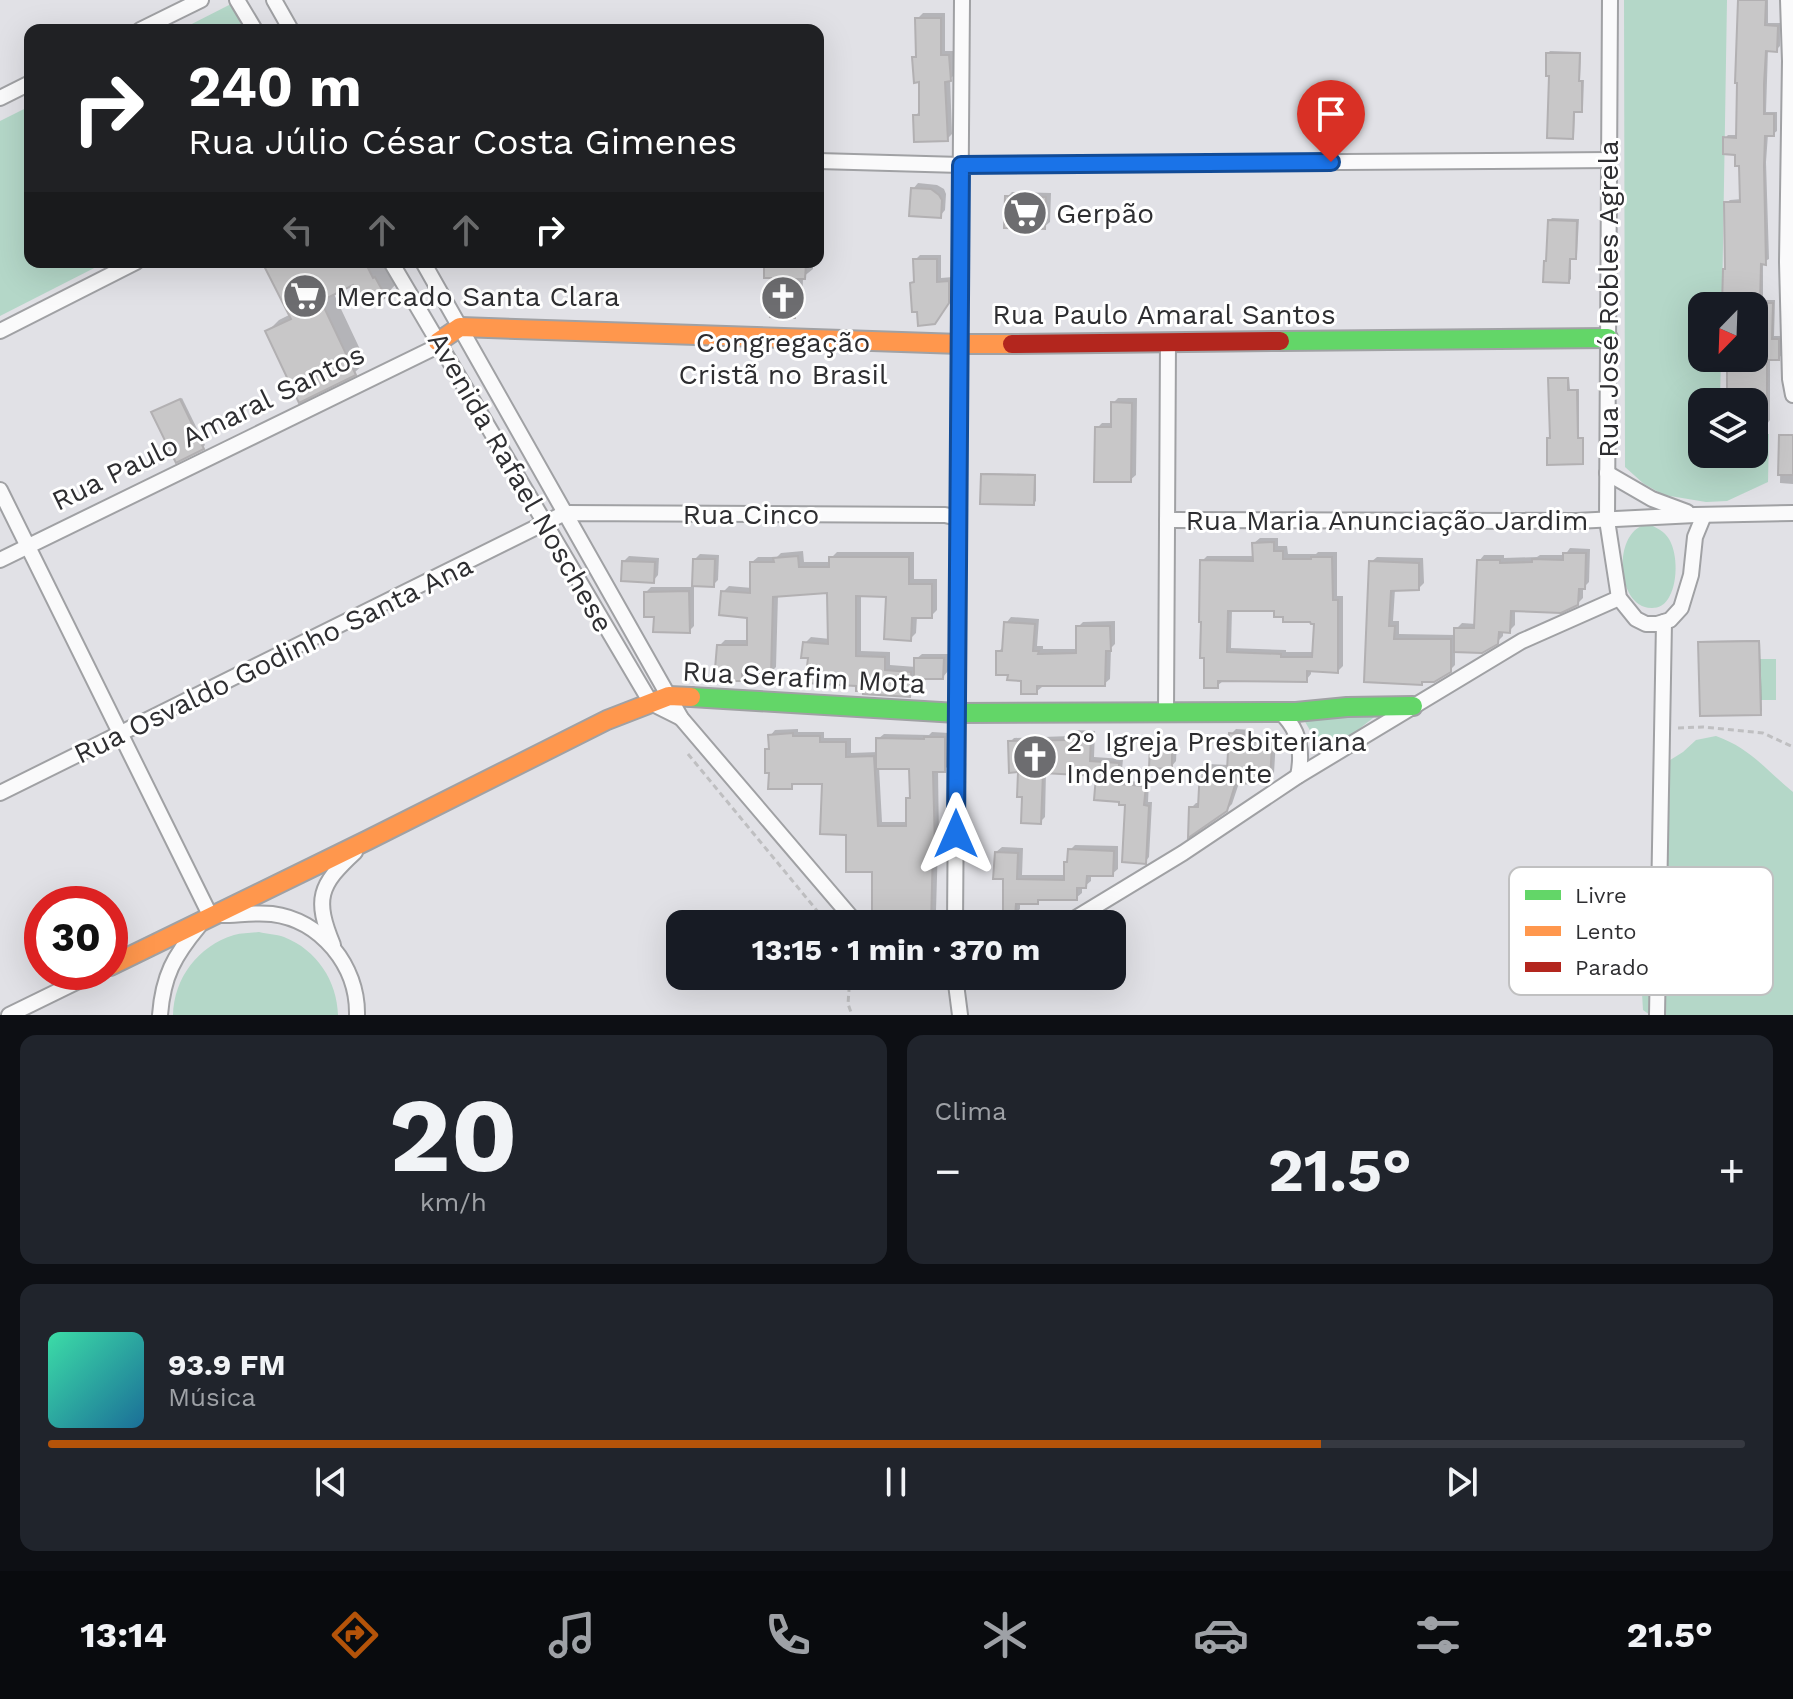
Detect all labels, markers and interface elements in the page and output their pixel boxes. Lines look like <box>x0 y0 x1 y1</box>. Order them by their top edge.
text: 240 m <box>188 54 362 120</box>
icon: right <box>56 56 160 160</box>
pin <box>1297 80 1365 162</box>
icon: arrive <box>1309 92 1353 136</box>
text: Rua Júlio César Costa Gimenes <box>188 121 737 163</box>
street label: Rua José Robles Agrela <box>1592 140 1625 458</box>
supermarket icon: Gerpão <box>1001 189 1049 237</box>
place label: Gerpão <box>1056 197 1154 230</box>
icon: left <box>276 208 320 252</box>
icon: ahead <box>360 208 404 252</box>
icon: ahead <box>444 208 488 252</box>
icon: right <box>528 208 572 252</box>
supermarket icon: Mercado Santa Clara <box>281 272 329 320</box>
church icon: Congregação Cristã no Brasil <box>759 274 807 322</box>
place label: Mercado Santa Clara <box>336 280 620 313</box>
north arrow <box>1688 292 1768 372</box>
map controls <box>1688 292 1768 468</box>
street label: Rua Paulo Amaral Santos <box>992 298 1336 331</box>
street label: Avenida Rafael Noschese <box>421 326 620 638</box>
place label: Congregação Cristã no Brasil <box>679 326 888 391</box>
street label: Rua Paulo Amaral Santos <box>47 337 370 518</box>
button: layers <box>1688 388 1768 468</box>
street label: Rua Cinco <box>683 498 819 531</box>
street label: Rua Maria Anunciação Jardim <box>1186 504 1588 537</box>
street label: Rua Osvaldo Godinho Santa Ana <box>69 548 478 770</box>
street label: Rua Serafim Mota <box>681 655 927 700</box>
place label: 2° Igreja Presbiteriana Indenpendente <box>1066 725 1367 790</box>
church icon: 2° Igreja Presbiteriana Indenpendente <box>1011 733 1059 781</box>
position arrow <box>914 792 998 876</box>
legend <box>1509 867 1773 995</box>
text: Livre <box>1575 883 1627 908</box>
speed limit sign: 30 <box>24 886 128 990</box>
text: Lento <box>1575 919 1636 944</box>
text: 13:15 · 1 min · 370 m <box>752 932 1040 967</box>
text: Parado <box>1575 955 1649 980</box>
text: 20 <box>389 1074 518 1196</box>
text: Clima <box>935 1096 1007 1126</box>
text: 21.5° <box>1268 1135 1412 1206</box>
text: − <box>935 1145 961 1197</box>
text: + <box>1718 1145 1745 1197</box>
text: km/h <box>420 1187 487 1217</box>
text: 93.9 FM <box>168 1347 285 1382</box>
text: Música <box>168 1382 256 1412</box>
icon: previous <box>309 1460 353 1504</box>
icon: pause <box>874 1460 918 1504</box>
icon: next <box>1440 1460 1484 1504</box>
icon: directions <box>327 1607 383 1663</box>
icon: music <box>544 1607 600 1663</box>
icon: phone <box>760 1607 816 1663</box>
icon: climate <box>977 1607 1033 1663</box>
icon: car <box>1193 1607 1249 1663</box>
icon: filters <box>1410 1607 1466 1663</box>
text: 13:14 <box>80 1614 167 1656</box>
text: 21.5° <box>1627 1614 1713 1656</box>

